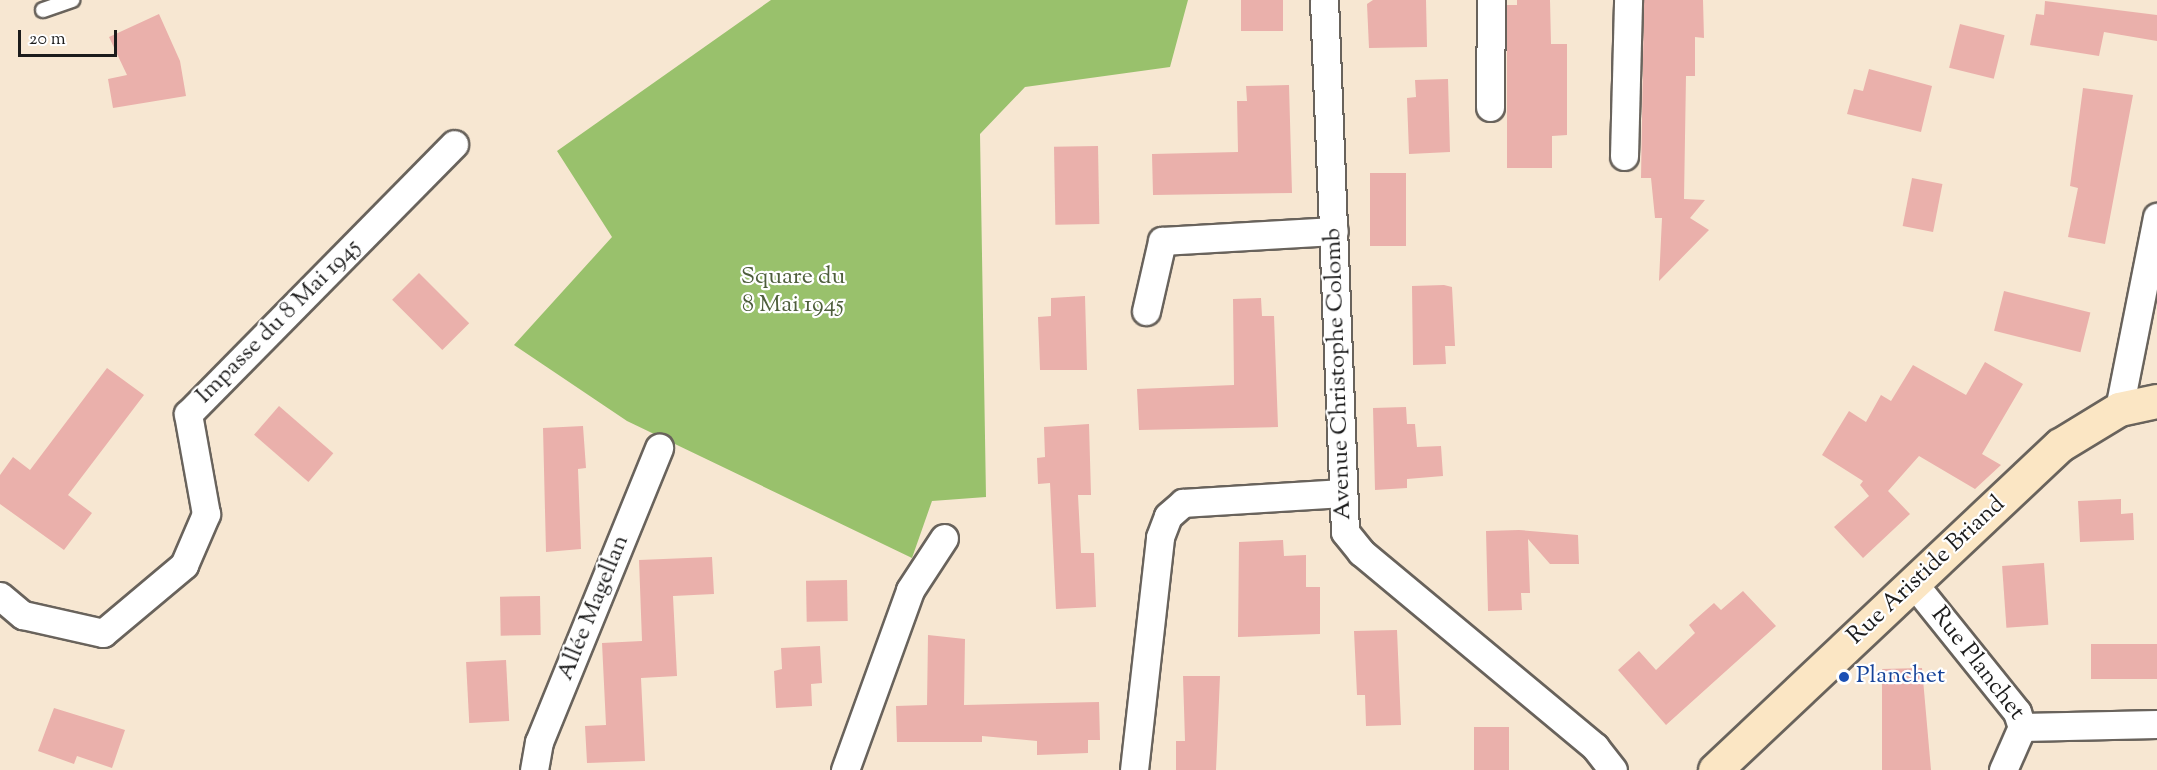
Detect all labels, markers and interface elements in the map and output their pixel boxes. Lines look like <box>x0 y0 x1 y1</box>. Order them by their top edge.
scale bar <box>21 18 120 56</box>
text: 20 m <box>29 27 66 53</box>
street label: Avenue Christophe Colomb <box>1320 227 1358 521</box>
street label: Impasse du 8 Mai 1945 <box>191 234 367 410</box>
park label: Square du 8 Mai 1945 <box>741 264 845 320</box>
street label: Rue Aristide Briand <box>1842 491 2012 651</box>
street label: Allée Magellan <box>552 531 636 685</box>
street label: Rue Planchet <box>1924 602 2030 726</box>
place label: Planchet <box>1856 663 1945 691</box>
marker: Planchet <box>1837 670 1851 684</box>

